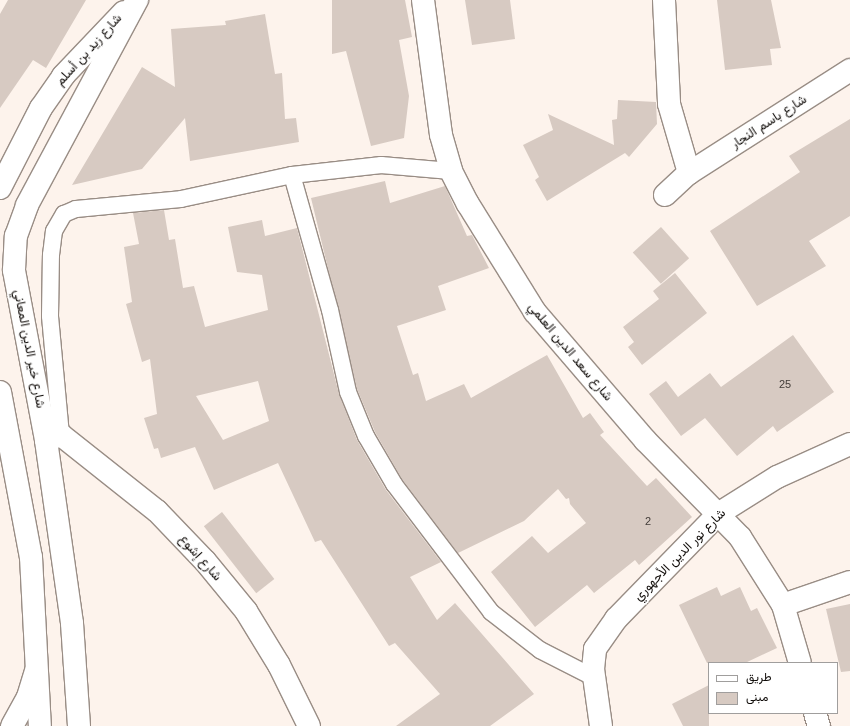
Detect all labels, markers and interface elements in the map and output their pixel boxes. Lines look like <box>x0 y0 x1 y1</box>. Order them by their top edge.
street label: شارع زيد بن أسلم <box>53 11 125 89</box>
street label: شارع باسم النجار <box>728 92 810 152</box>
street label: شارع خير الدين المعاني <box>10 288 48 410</box>
street label: شارع سعد الدين العلمي <box>524 300 616 404</box>
house number: 25 <box>779 377 791 391</box>
street label: شارع نور الدين الأجهوري <box>631 506 729 604</box>
house number: 2 <box>645 514 651 528</box>
street label: شارع إشوع <box>175 532 225 584</box>
legend <box>708 662 838 714</box>
text: طريق <box>746 670 771 684</box>
text: مبنى <box>746 690 768 704</box>

